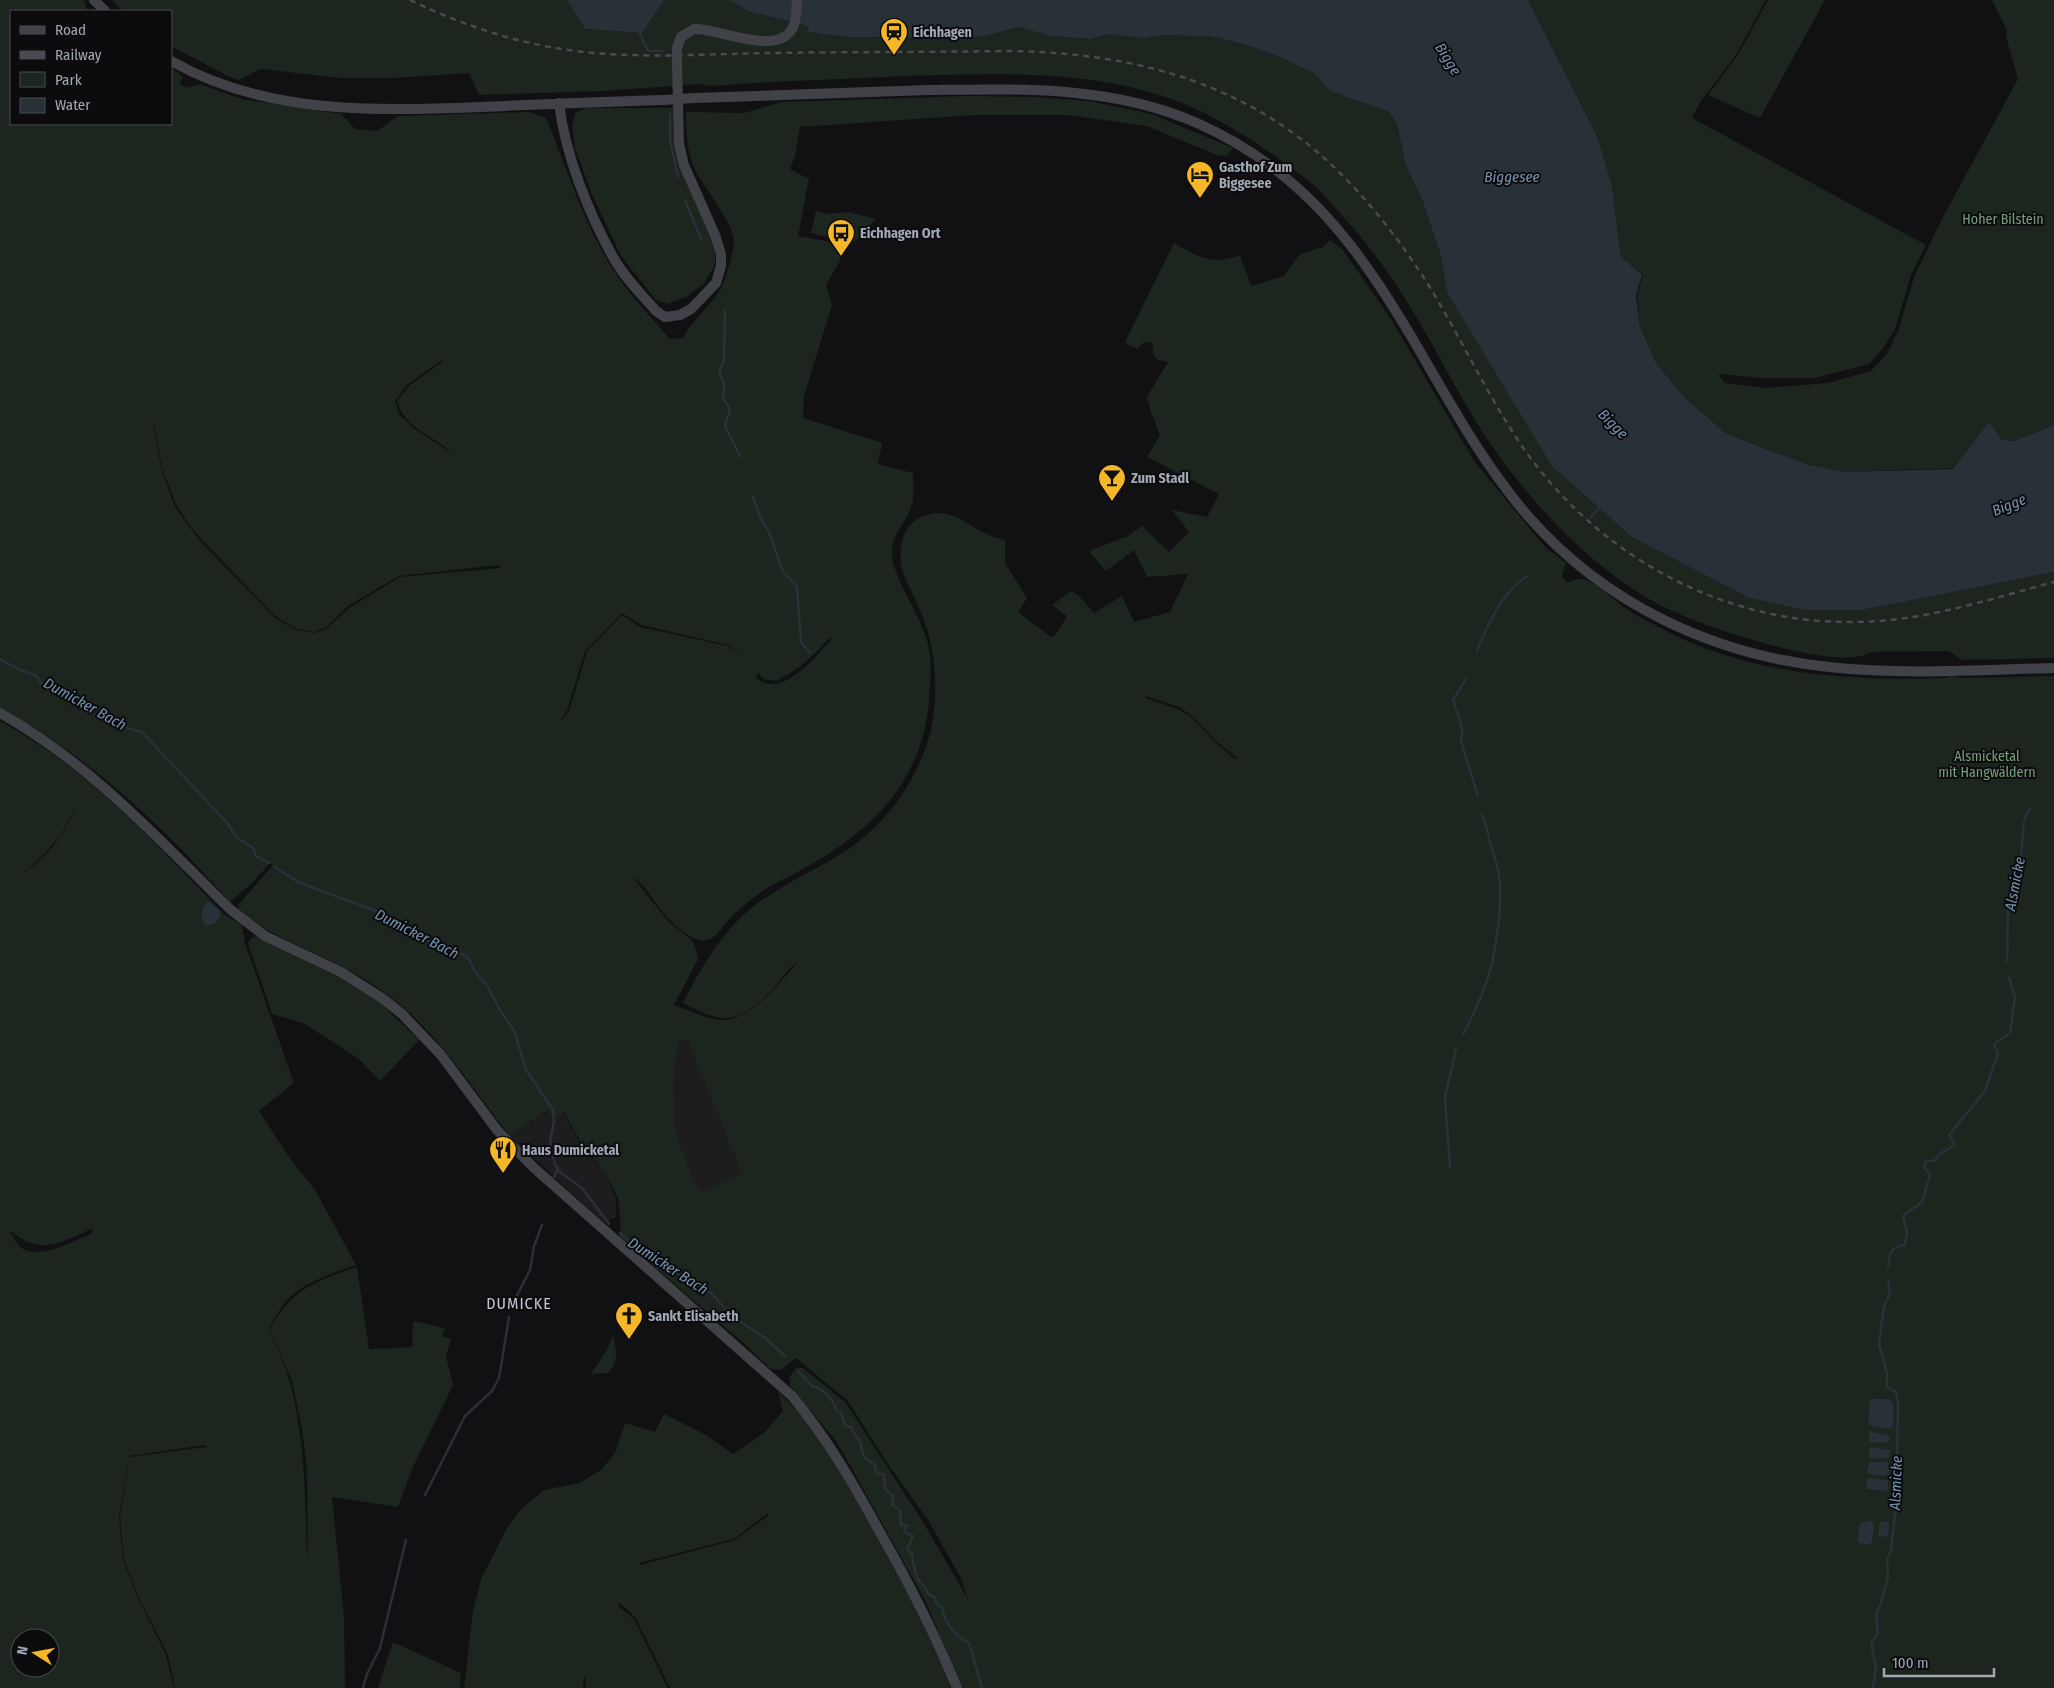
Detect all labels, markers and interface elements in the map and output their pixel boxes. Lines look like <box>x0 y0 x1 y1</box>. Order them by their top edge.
legend <box>10 10 172 125</box>
station icon: Eichhagen <box>879 17 909 56</box>
text: Road <box>55 21 86 39</box>
place label: Eichhagen <box>913 24 972 41</box>
water label: Bigge <box>1431 39 1465 79</box>
text: Railway <box>55 46 102 64</box>
text: Park <box>55 71 82 89</box>
text: Water <box>55 96 91 114</box>
place label: Gasthof Zum Biggesee <box>1219 159 1292 192</box>
hotel icon: Gasthof Zum Biggesee <box>1185 160 1215 199</box>
water label: Biggesee <box>1484 168 1540 186</box>
park label: Hoher Bilstein <box>1962 211 2044 228</box>
bus stop icon: Eichhagen Ort <box>826 218 856 257</box>
place label: Eichhagen Ort <box>860 225 942 242</box>
water label: Bigge <box>1594 405 1632 443</box>
bar icon: Zum Stadl <box>1097 463 1127 502</box>
place label: Zum Stadl <box>1131 470 1189 487</box>
water label: Bigge <box>1989 490 2029 520</box>
water label: Dumicker Bach <box>41 674 129 734</box>
park label: Alsmicketal mit Hangwäldern <box>1938 748 2036 781</box>
water label: Alsmicke <box>2001 856 2029 913</box>
water label: Dumicker Bach <box>372 905 462 963</box>
restaurant icon: Haus Dumicketal <box>488 1135 518 1174</box>
place label: Haus Dumicketal <box>522 1142 619 1159</box>
water label: Dumicker Bach <box>625 1233 711 1299</box>
district label: DUMICKE <box>486 1294 552 1313</box>
church icon: Sankt Elisabeth <box>614 1301 644 1340</box>
place label: Sankt Elisabeth <box>648 1308 738 1325</box>
water label: Alsmicke <box>1886 1456 1906 1511</box>
north arrow <box>10 1628 60 1678</box>
text: N <box>14 1645 32 1656</box>
scale bar <box>1884 1646 1994 1678</box>
text: 100 m <box>1892 1654 1929 1672</box>

